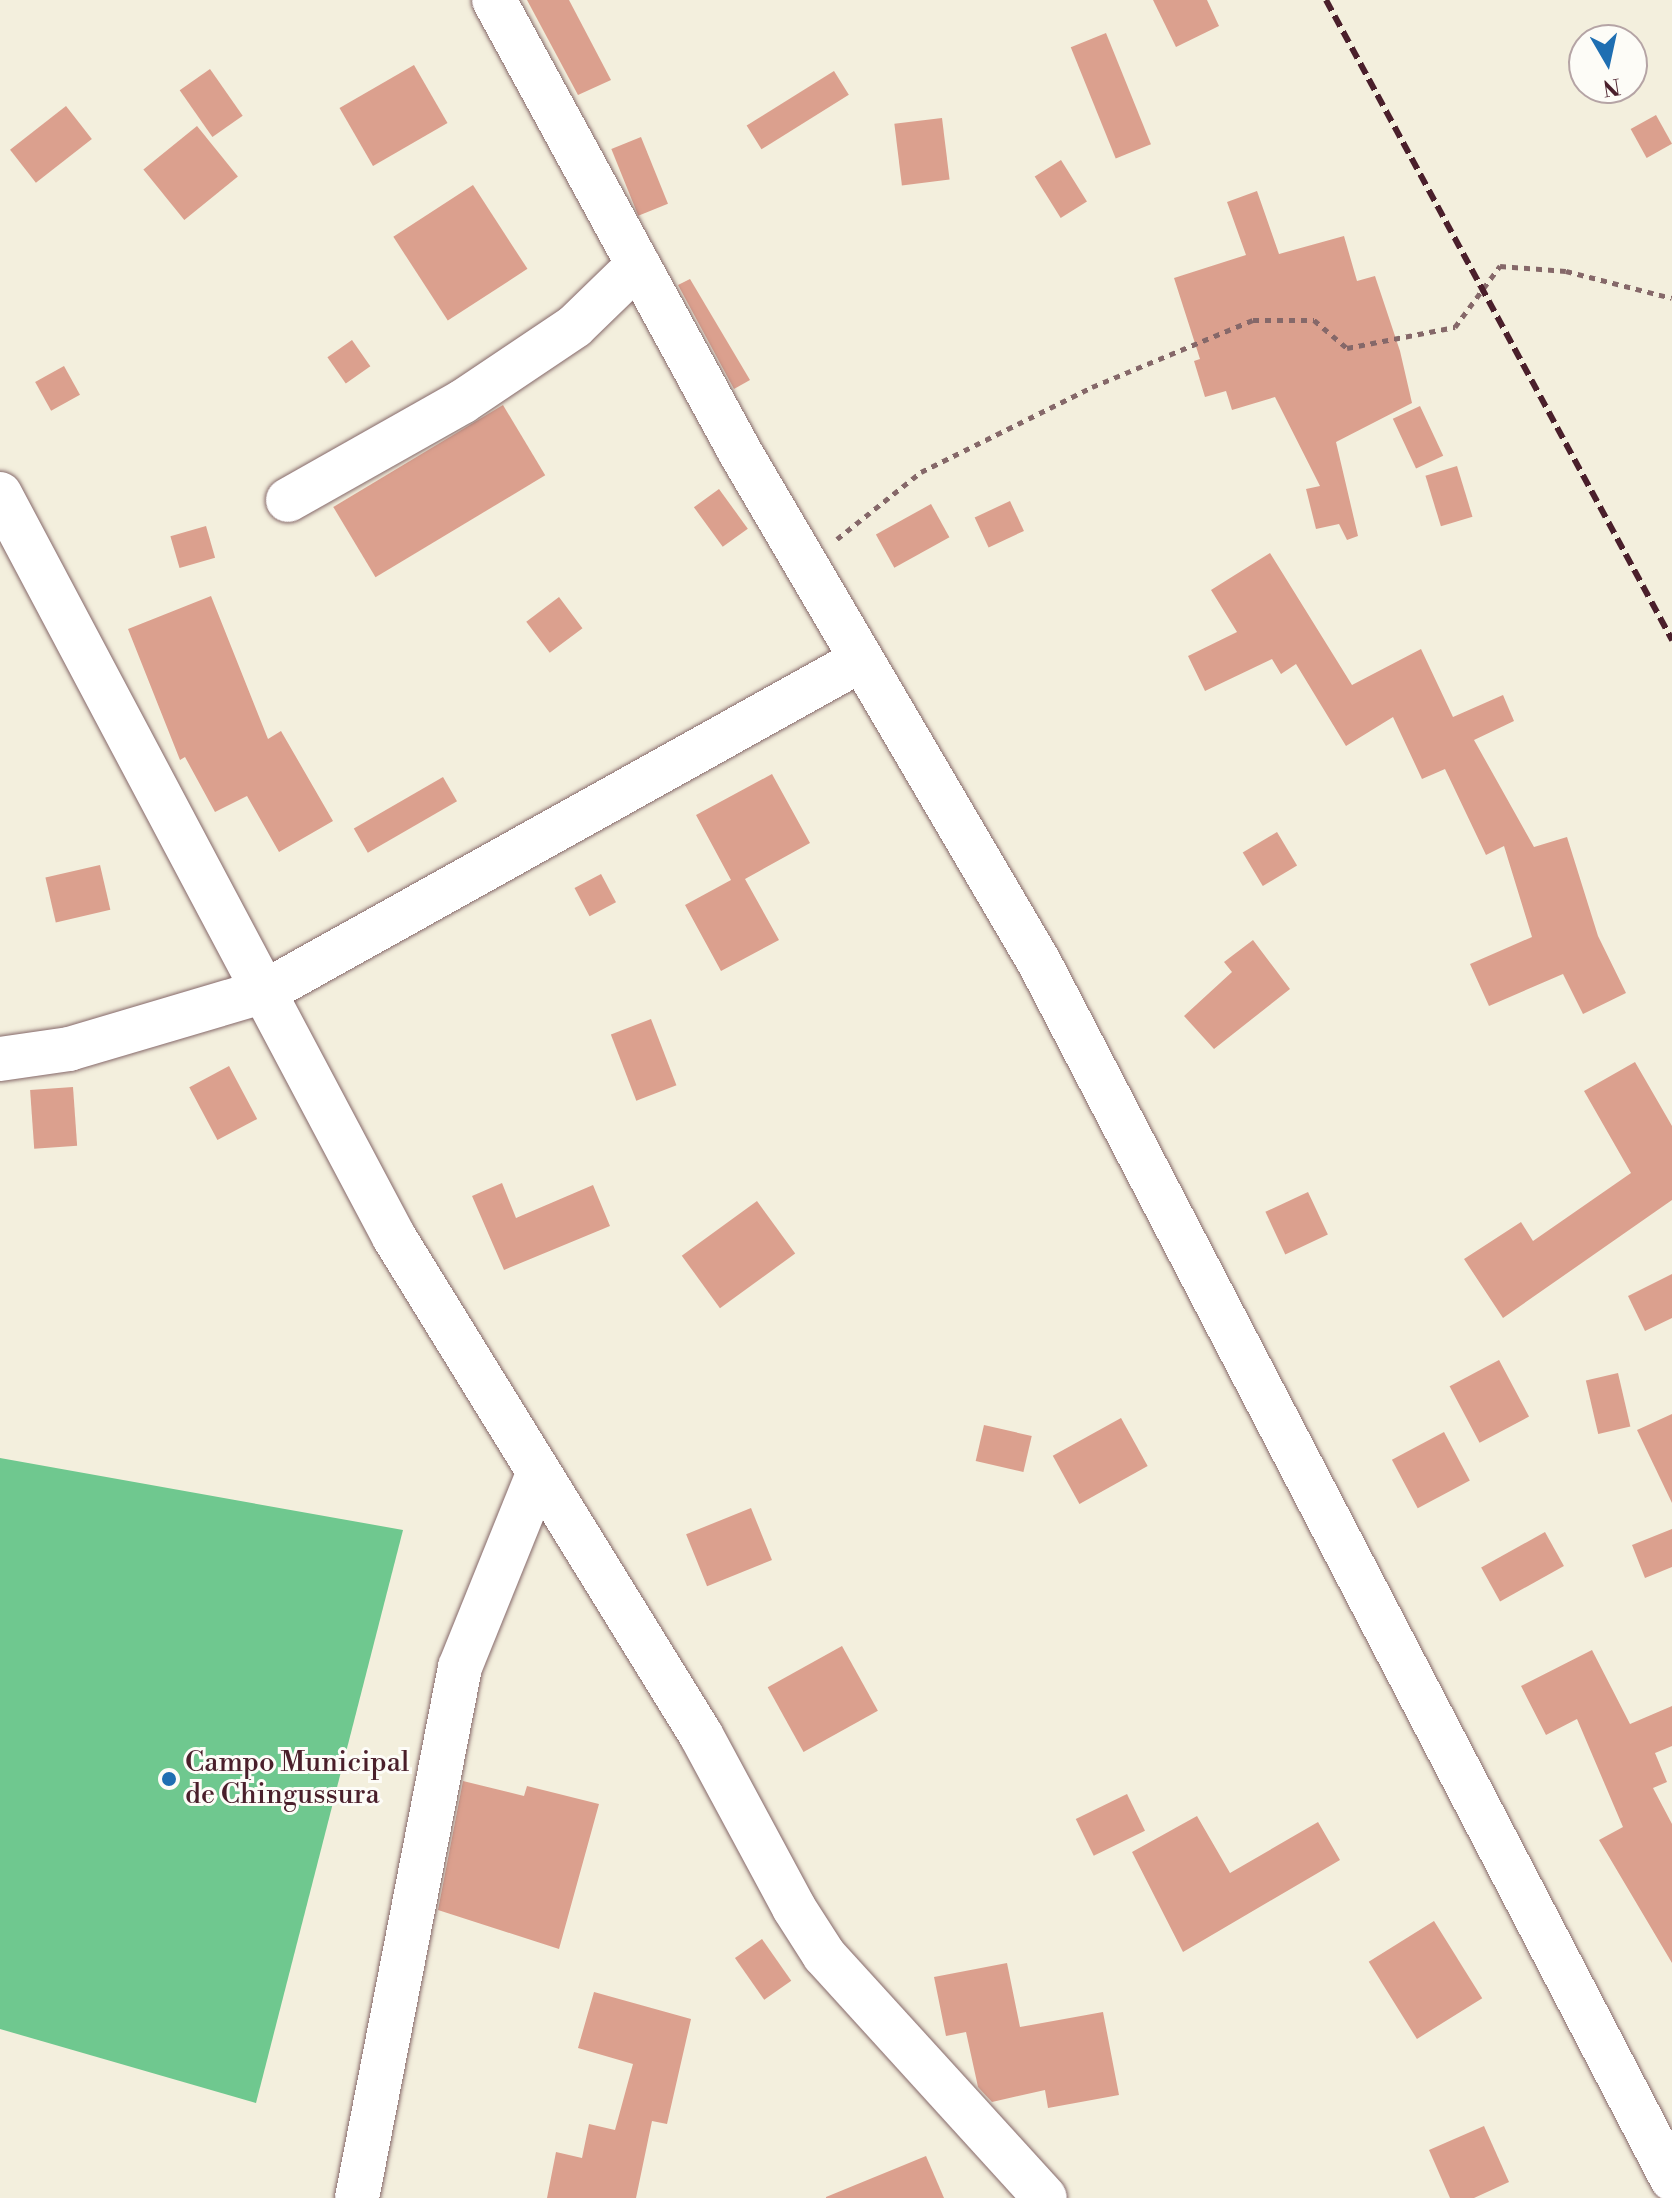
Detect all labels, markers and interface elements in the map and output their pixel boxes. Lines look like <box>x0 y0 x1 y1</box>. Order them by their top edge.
north arrow <box>1568 24 1648 104</box>
text: N <box>1601 72 1622 101</box>
place label: Campo Municipal de Chingussura <box>185 1746 409 1812</box>
marker: Campo Municipal de Chingussura <box>160 1770 178 1788</box>

